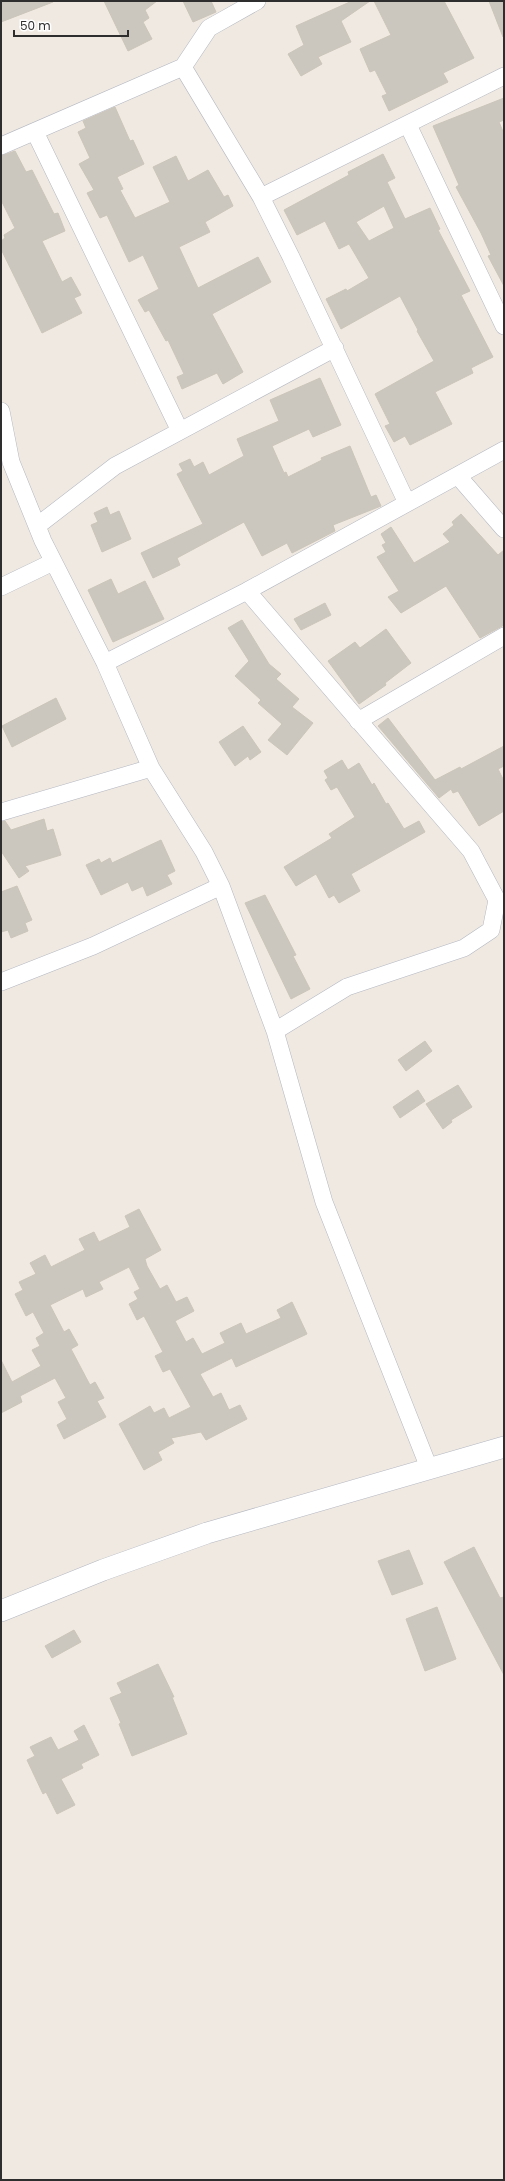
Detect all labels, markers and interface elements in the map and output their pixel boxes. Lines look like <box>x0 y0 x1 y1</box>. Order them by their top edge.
scale bar <box>14 12 128 38</box>
text: 50 m <box>20 17 51 34</box>

